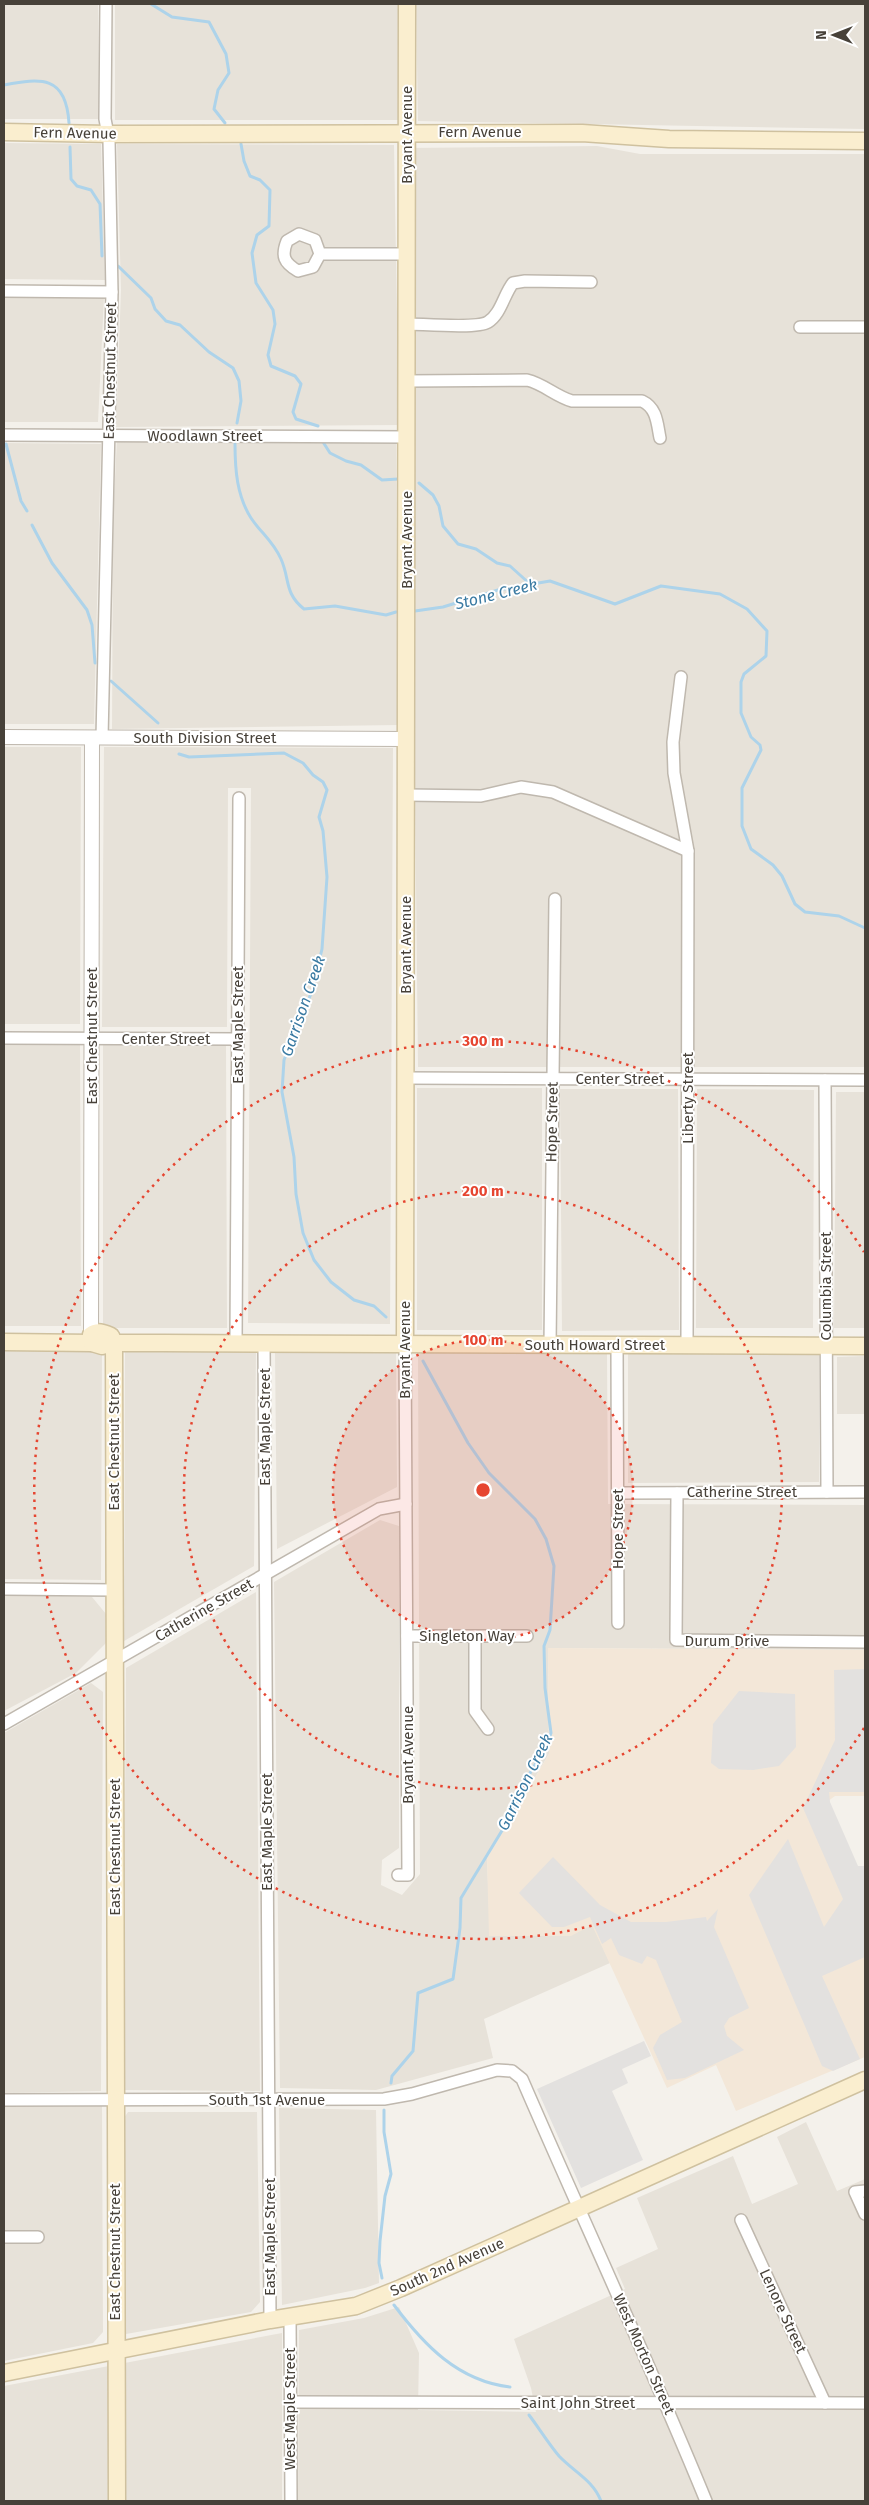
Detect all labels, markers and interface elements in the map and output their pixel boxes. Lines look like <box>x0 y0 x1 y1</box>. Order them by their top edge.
north arrow <box>809 10 859 60</box>
text: N <box>813 30 830 40</box>
street label: Bryant Avenue <box>398 86 416 184</box>
street label: Fern Avenue <box>33 123 117 143</box>
street label: Fern Avenue <box>438 123 522 141</box>
street label: East Chestnut Street <box>100 302 120 440</box>
street label: Woodlawn Street <box>147 427 263 445</box>
street label: Bryant Avenue <box>398 491 416 589</box>
water label: Stone Creek <box>452 575 539 614</box>
street label: South Division Street <box>134 729 277 747</box>
street label: Bryant Avenue <box>397 896 415 994</box>
water label: Garrison Creek <box>277 953 329 1059</box>
street label: East Maple Street <box>229 965 247 1084</box>
street label: East Chestnut Street <box>83 967 101 1105</box>
street label: Center Street <box>122 1030 211 1048</box>
text: 300 m <box>461 1032 504 1050</box>
street label: Liberty Street <box>679 1051 697 1144</box>
street label: Center Street <box>576 1070 665 1088</box>
street label: Hope Street <box>542 1081 562 1163</box>
text: 200 m <box>462 1182 504 1200</box>
street label: Columbia Street <box>817 1231 835 1340</box>
street label: Bryant Avenue <box>396 1301 414 1399</box>
text: 100 m <box>463 1331 503 1349</box>
street label: South Howard Street <box>525 1336 666 1354</box>
street label: East Maple Street <box>256 1367 274 1486</box>
street label: East Chestnut Street <box>105 1373 123 1511</box>
centre of rings <box>474 1481 492 1499</box>
street label: Catherine Street <box>687 1483 798 1501</box>
street label: Hope Street <box>609 1488 627 1569</box>
street label: Catherine Street <box>152 1574 257 1645</box>
street label: Singleton Way <box>419 1627 515 1645</box>
street label: Durum Drive <box>685 1632 769 1650</box>
street label: Bryant Avenue <box>399 1706 417 1804</box>
water label: Garrison Creek <box>493 1730 557 1833</box>
street label: East Maple Street <box>258 1772 276 1891</box>
street label: East Chestnut Street <box>106 1778 124 1916</box>
street label: South 1st Avenue <box>209 2091 325 2109</box>
street label: East Maple Street <box>261 2177 279 2296</box>
street label: East Chestnut Street <box>106 2183 124 2321</box>
street label: South 2nd Avenue <box>387 2234 507 2300</box>
street label: Lenore Street <box>756 2266 811 2357</box>
street label: West Morton Street <box>609 2291 679 2418</box>
street label: West Maple Street <box>281 2347 299 2470</box>
street label: Saint John Street <box>521 2394 636 2412</box>

